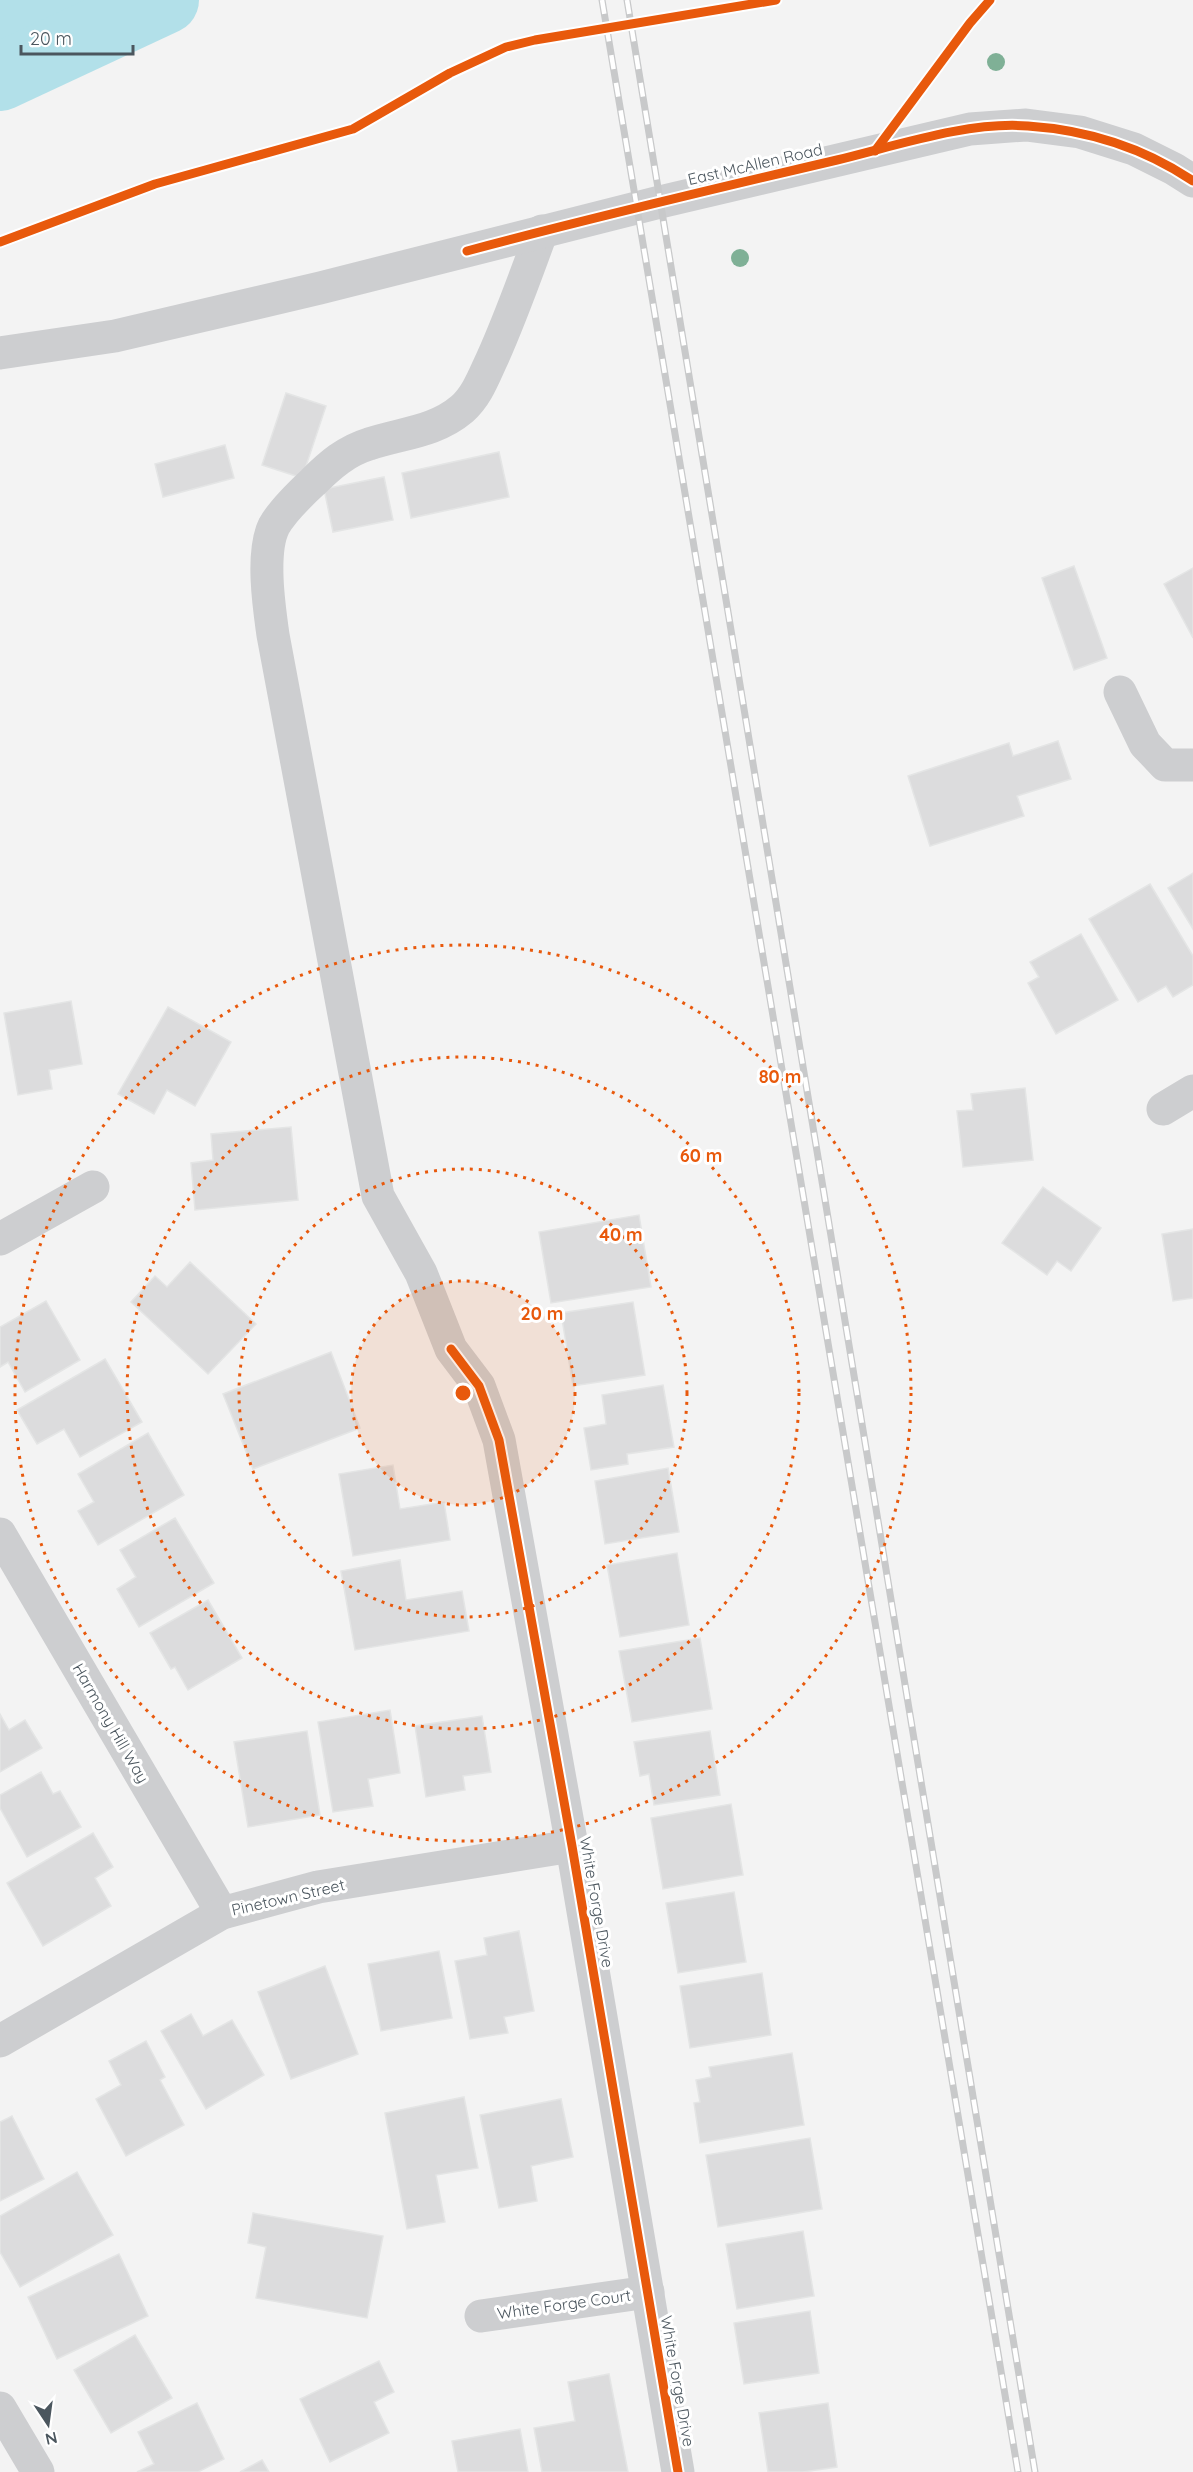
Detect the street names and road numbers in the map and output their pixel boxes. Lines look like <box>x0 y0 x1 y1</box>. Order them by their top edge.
street label: East McAllen Road <box>686 139 824 189</box>
street label: Harmony Hill Way <box>69 1660 153 1786</box>
street label: White Forge Drive <box>576 1835 618 1969</box>
street label: Pinetown Street <box>229 1874 347 1920</box>
street label: White Forge Court <box>496 2285 632 2323</box>
street label: White Forge Drive <box>657 2314 699 2448</box>

